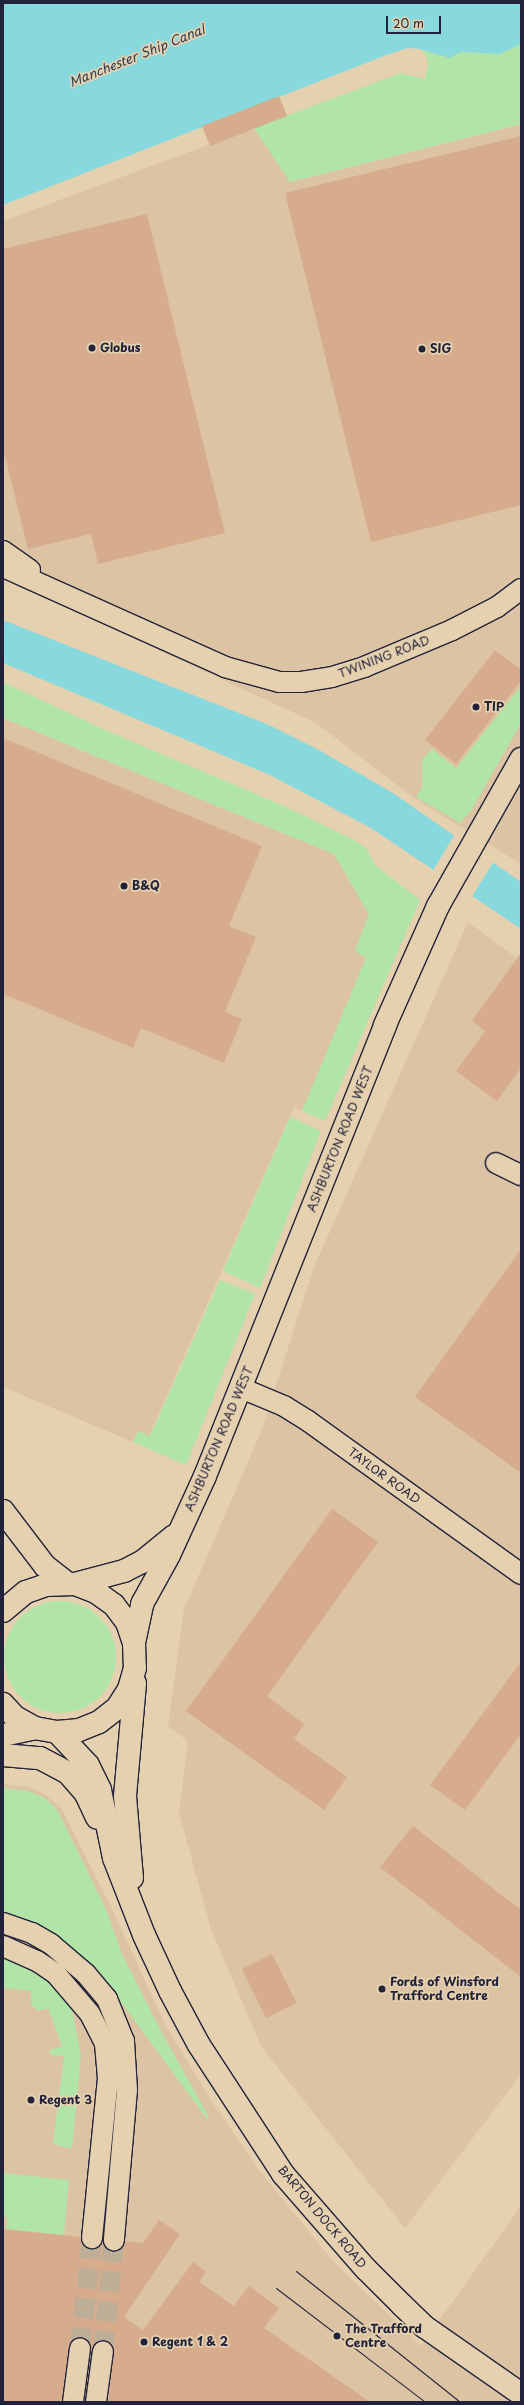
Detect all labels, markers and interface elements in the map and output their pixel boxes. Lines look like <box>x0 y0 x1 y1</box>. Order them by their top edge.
scale bar <box>388 8 443 34</box>
text: 20 m <box>393 14 424 32</box>
water label: Manchester Ship Canal <box>66 21 208 91</box>
place label: Globus <box>100 341 140 355</box>
place label: SIG <box>430 342 451 356</box>
marker: Globus <box>87 343 97 353</box>
marker: SIG <box>417 344 427 354</box>
street label: TWINING ROAD <box>335 633 433 681</box>
place label: TIP <box>484 700 504 714</box>
marker: TIP <box>471 702 481 712</box>
place label: B&Q <box>132 879 160 893</box>
marker: B&Q <box>119 881 129 891</box>
street label: ASHBURTON ROAD WEST <box>304 1063 376 1215</box>
street label: ASHBURTON ROAD WEST <box>182 1364 256 1514</box>
street label: TAYLOR ROAD <box>345 1445 423 1507</box>
place label: Fords of Winsford Trafford Centre <box>390 1975 499 2003</box>
marker: Fords of Winsford Trafford Centre <box>377 1984 387 1994</box>
place label: Regent 3 <box>39 2093 92 2107</box>
marker: Regent 3 <box>26 2095 36 2105</box>
street label: BARTON DOCK ROAD <box>274 2161 370 2273</box>
place label: The Trafford Centre <box>345 2322 423 2350</box>
marker: The Trafford Centre <box>332 2331 342 2341</box>
place label: Regent 1 & 2 <box>152 2335 229 2349</box>
marker: Regent 1 & 2 <box>139 2337 149 2347</box>

